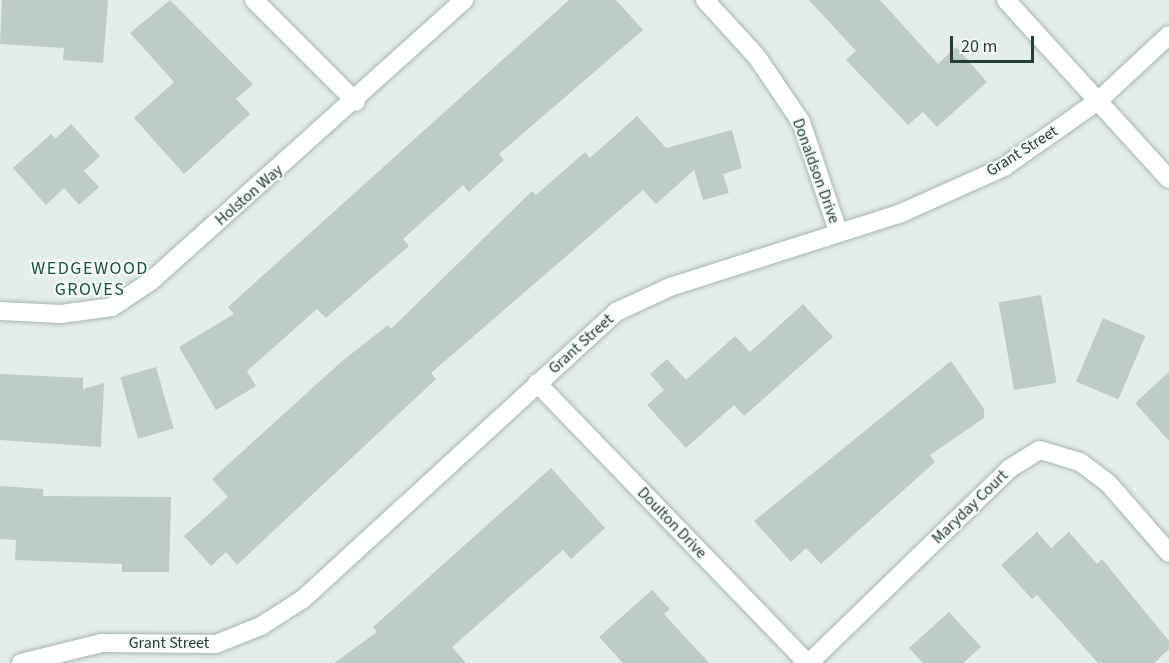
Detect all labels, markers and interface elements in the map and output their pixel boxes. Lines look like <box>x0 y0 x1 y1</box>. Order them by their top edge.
scale bar <box>953 24 1037 62</box>
text: 20 m <box>961 34 997 59</box>
street label: Donaldson Drive <box>788 116 844 226</box>
street label: Grant Street <box>983 122 1061 180</box>
street label: Holston Way <box>211 160 287 230</box>
district label: WEDGEWOOD GROVES <box>31 259 149 302</box>
street label: Grant Street <box>545 310 617 378</box>
street label: Maryday Court <box>928 466 1012 548</box>
street label: Doulton Drive <box>633 483 711 563</box>
street label: Grant Street <box>129 633 209 653</box>

